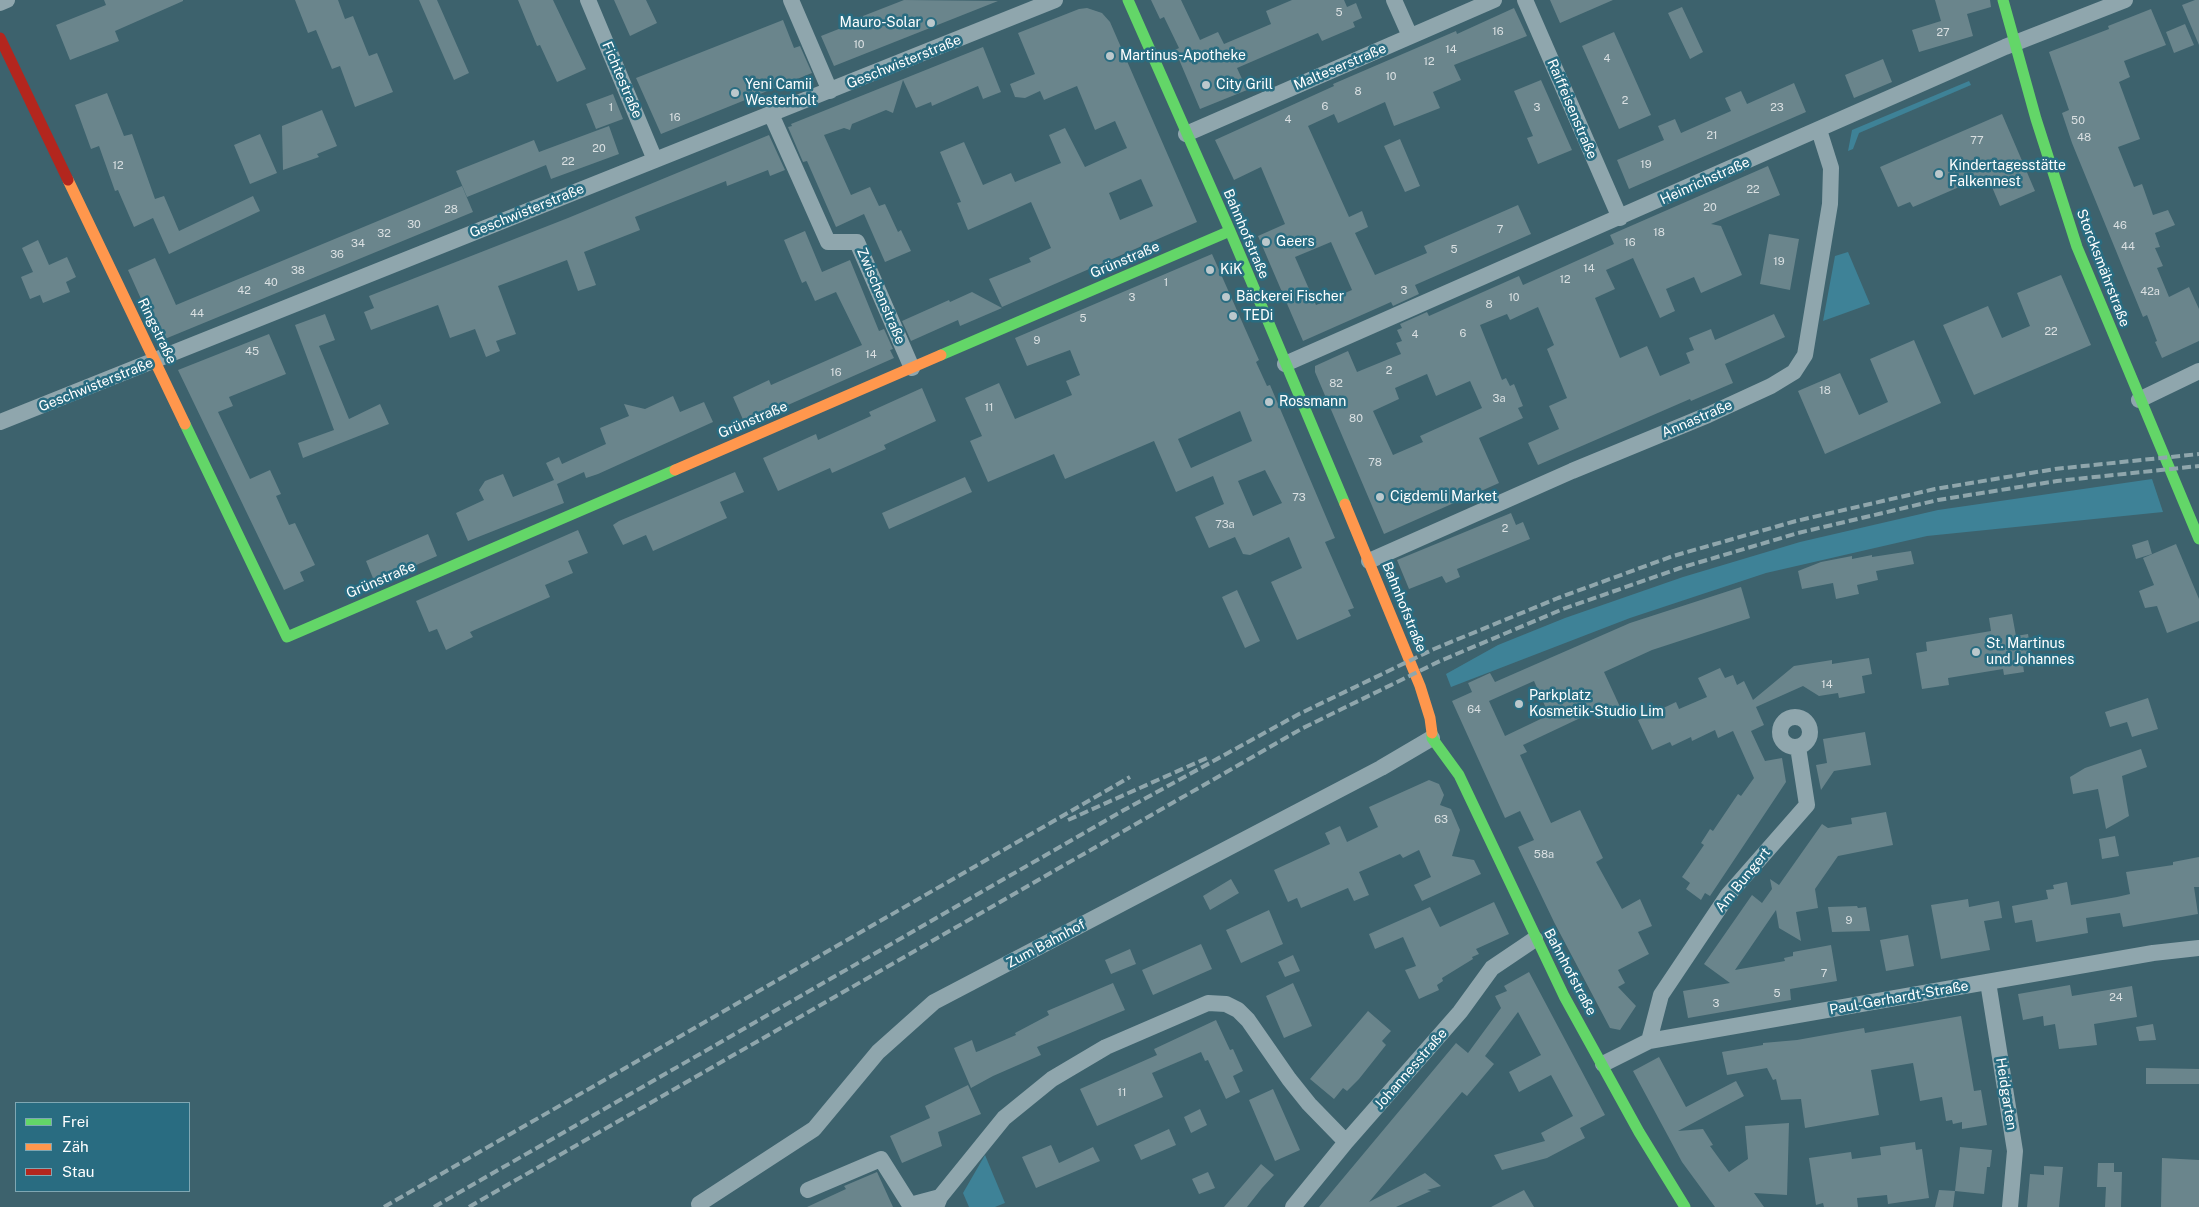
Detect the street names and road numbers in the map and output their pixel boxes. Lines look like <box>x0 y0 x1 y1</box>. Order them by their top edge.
street label: Geschwisterstraße <box>844 31 964 93</box>
street label: Fichtestraße <box>598 39 646 121</box>
street label: Malteserstraße <box>1291 40 1389 94</box>
street label: Raiffeisenstraße <box>1543 56 1601 162</box>
street label: Heinrichstraße <box>1658 154 1752 208</box>
street label: Geschwisterstraße <box>467 180 587 242</box>
street label: Bahnhofstraße <box>1220 187 1272 281</box>
street label: Storcksmährstraße <box>2073 207 2133 329</box>
street label: Grünstraße <box>1088 238 1162 282</box>
street label: Zwischenstraße <box>853 245 909 347</box>
street label: Ringstraße <box>134 295 180 367</box>
street label: Geschwisterstraße <box>36 354 156 416</box>
street label: Annastraße <box>1659 397 1735 441</box>
street label: Grünstraße <box>716 398 790 442</box>
street label: Grünstraße <box>344 558 418 602</box>
street label: Bahnhofstraße <box>1378 559 1430 655</box>
street label: Am Bungert <box>1712 844 1774 916</box>
street label: Zum Bahnhof <box>1004 916 1088 972</box>
street label: Bahnhofstraße <box>1540 926 1600 1018</box>
street label: Paul-Gerhardt-Straße <box>1828 977 1970 1019</box>
street label: Johannesstraße <box>1371 1025 1451 1113</box>
street label: Heidgarten <box>1992 1057 2020 1131</box>

